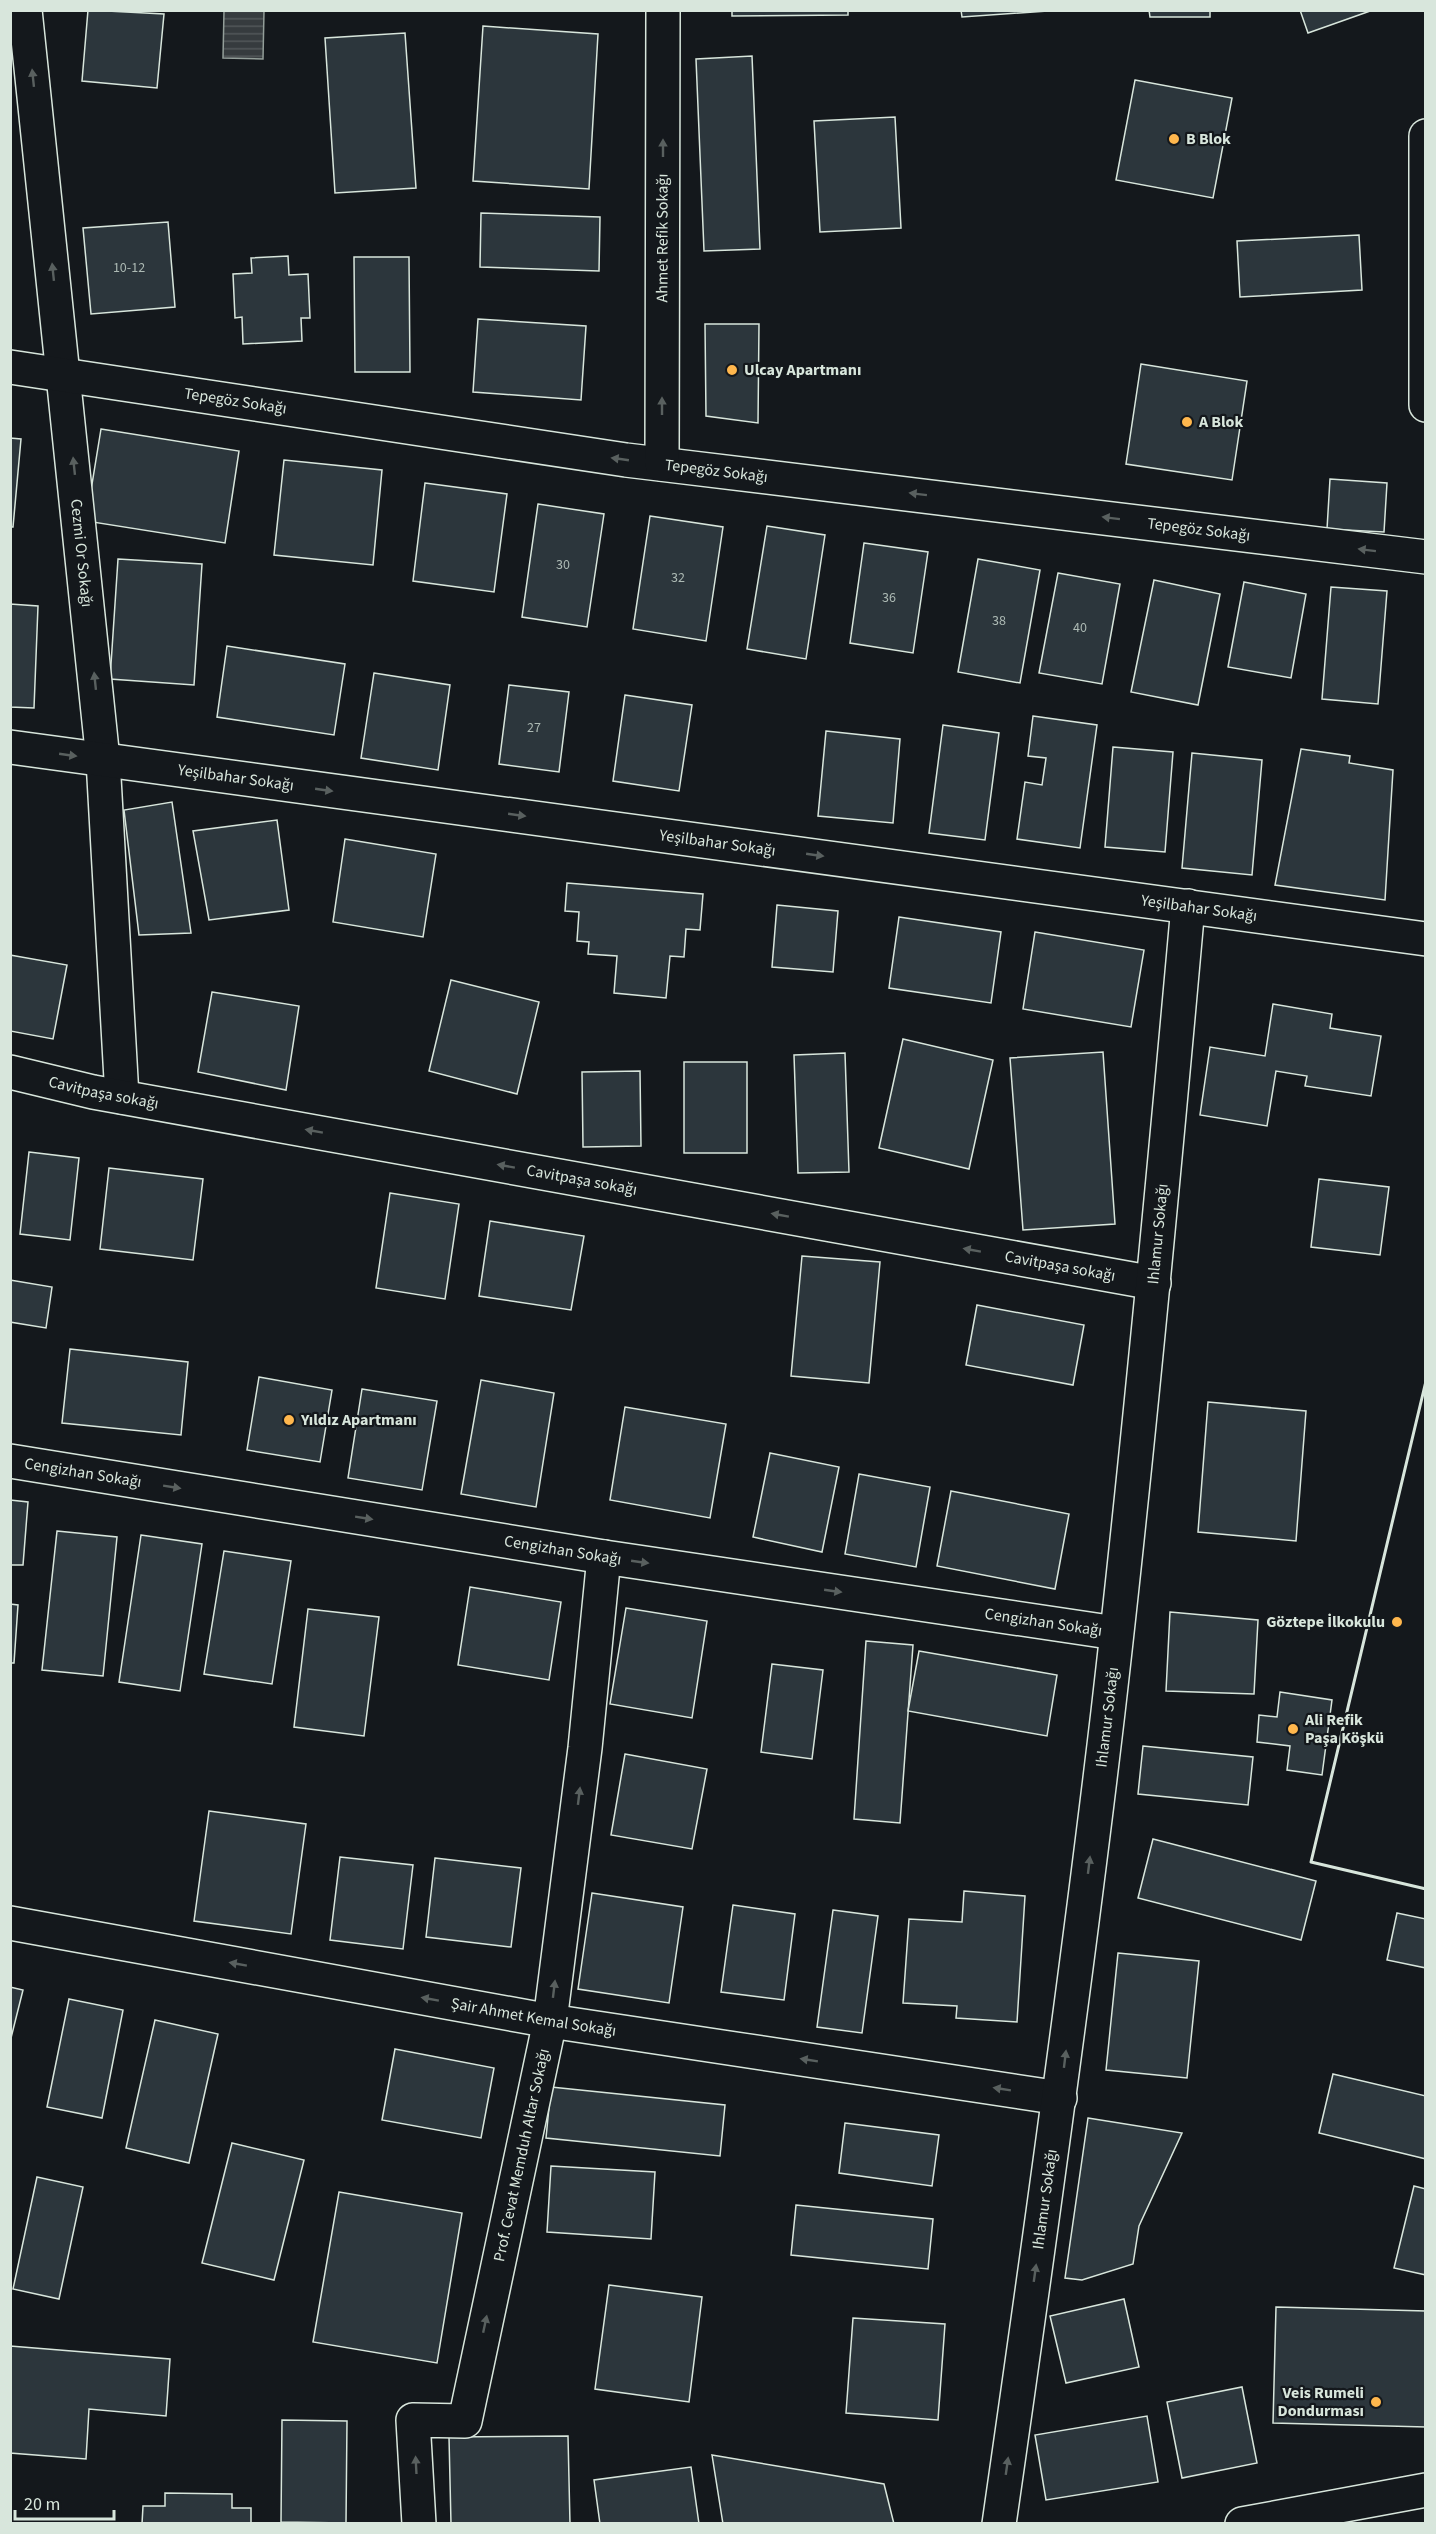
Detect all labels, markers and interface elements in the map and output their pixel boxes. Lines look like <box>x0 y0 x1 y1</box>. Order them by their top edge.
one-way arrow <box>28 68 37 87</box>
place label: B Blok <box>1186 128 1231 150</box>
marker: B Blok <box>1167 132 1181 146</box>
one-way arrow <box>658 138 668 157</box>
street label: Ahmet Refik Sokağı <box>651 174 674 302</box>
house number: 10-12 <box>113 258 145 278</box>
one-way arrow <box>49 262 58 281</box>
place label: Ulcay Apartmanı <box>744 359 861 381</box>
marker: Ulcay Apartmanı <box>725 363 739 377</box>
street label: Tepegöz Sokağı <box>183 382 288 420</box>
one-way arrow <box>657 396 667 415</box>
place label: A Blok <box>1198 411 1244 433</box>
marker: A Blok <box>1180 415 1194 429</box>
one-way arrow <box>610 454 629 463</box>
street label: Tepegöz Sokağı <box>664 454 769 488</box>
one-way arrow <box>69 456 79 475</box>
one-way arrow <box>908 489 927 499</box>
street label: Cezmi Or Sokağı <box>65 498 98 608</box>
street label: Tepegöz Sokağı <box>1146 512 1252 547</box>
one-way arrow <box>1102 513 1121 522</box>
one-way arrow <box>1358 546 1377 555</box>
house number: 30 <box>556 555 570 575</box>
house number: 32 <box>671 568 685 588</box>
house number: 36 <box>882 588 896 608</box>
house number: 38 <box>992 611 1006 631</box>
house number: 40 <box>1073 618 1087 638</box>
one-way arrow <box>90 671 100 690</box>
house number: 27 <box>527 718 541 738</box>
one-way arrow <box>59 751 78 760</box>
street label: Yeşilbahar Sokağı <box>175 759 295 796</box>
one-way arrow <box>315 785 334 794</box>
one-way arrow <box>508 811 527 820</box>
street label: Yeşilbahar Sokağı <box>657 824 777 862</box>
one-way arrow <box>805 851 824 860</box>
street label: Yeşilbahar Sokağı <box>1139 889 1259 927</box>
street label: Cavitpaşa sokağı <box>46 1071 161 1115</box>
one-way arrow <box>304 1127 323 1136</box>
street label: Cavitpaşa sokağı <box>525 1159 639 1201</box>
one-way arrow <box>496 1161 515 1170</box>
street label: Ihlamur Sokağı <box>1142 1183 1174 1285</box>
one-way arrow <box>771 1211 790 1220</box>
one-way arrow <box>962 1245 981 1254</box>
street label: Cavitpaşa sokağı <box>1003 1245 1117 1287</box>
place label: Yıldız Apartmanı <box>300 1409 417 1431</box>
marker: Yıldız Apartmanı <box>282 1413 296 1427</box>
street label: Cengizhan Sokağı <box>23 1452 143 1493</box>
one-way arrow <box>163 1483 182 1492</box>
one-way arrow <box>355 1514 374 1523</box>
street label: Cengizhan Sokağı <box>503 1530 623 1570</box>
one-way arrow <box>630 1558 649 1567</box>
one-way arrow <box>823 1586 842 1595</box>
street label: Cengizhan Sokağı <box>983 1603 1104 1642</box>
place label: Göztepe İlkokulu <box>1266 1611 1385 1633</box>
marker: Göztepe İlkokulu <box>1390 1615 1404 1629</box>
street label: Ihlamur Sokağı <box>1090 1666 1124 1769</box>
place label: Ali Refik Paşa Köşkü <box>1304 1709 1384 1749</box>
marker: Ali Refik Paşa Köşkü <box>1286 1722 1300 1736</box>
one-way arrow <box>574 1786 584 1805</box>
one-way arrow <box>1084 1856 1093 1875</box>
one-way arrow <box>229 1959 248 1968</box>
one-way arrow <box>549 1980 559 1999</box>
street label: Şair Ahmet Kemal Sokağı <box>449 1992 618 2042</box>
one-way arrow <box>421 1994 440 2003</box>
street label: Prof. Cevat Memduh Altar Sokağı <box>488 2047 555 2264</box>
one-way arrow <box>1060 2049 1070 2068</box>
one-way arrow <box>800 2056 819 2065</box>
one-way arrow <box>993 2085 1012 2094</box>
street label: Ihlamur Sokağı <box>1027 2148 1063 2251</box>
one-way arrow <box>1030 2263 1039 2282</box>
one-way arrow <box>481 2315 490 2334</box>
place label: Veis Rumeli Dondurması <box>1278 2382 1364 2422</box>
marker: Veis Rumeli Dondurması <box>1369 2395 1383 2409</box>
one-way arrow <box>411 2456 420 2475</box>
one-way arrow <box>1003 2456 1012 2475</box>
scale bar <box>15 2483 114 2521</box>
text: 20 m <box>24 2492 60 2517</box>

